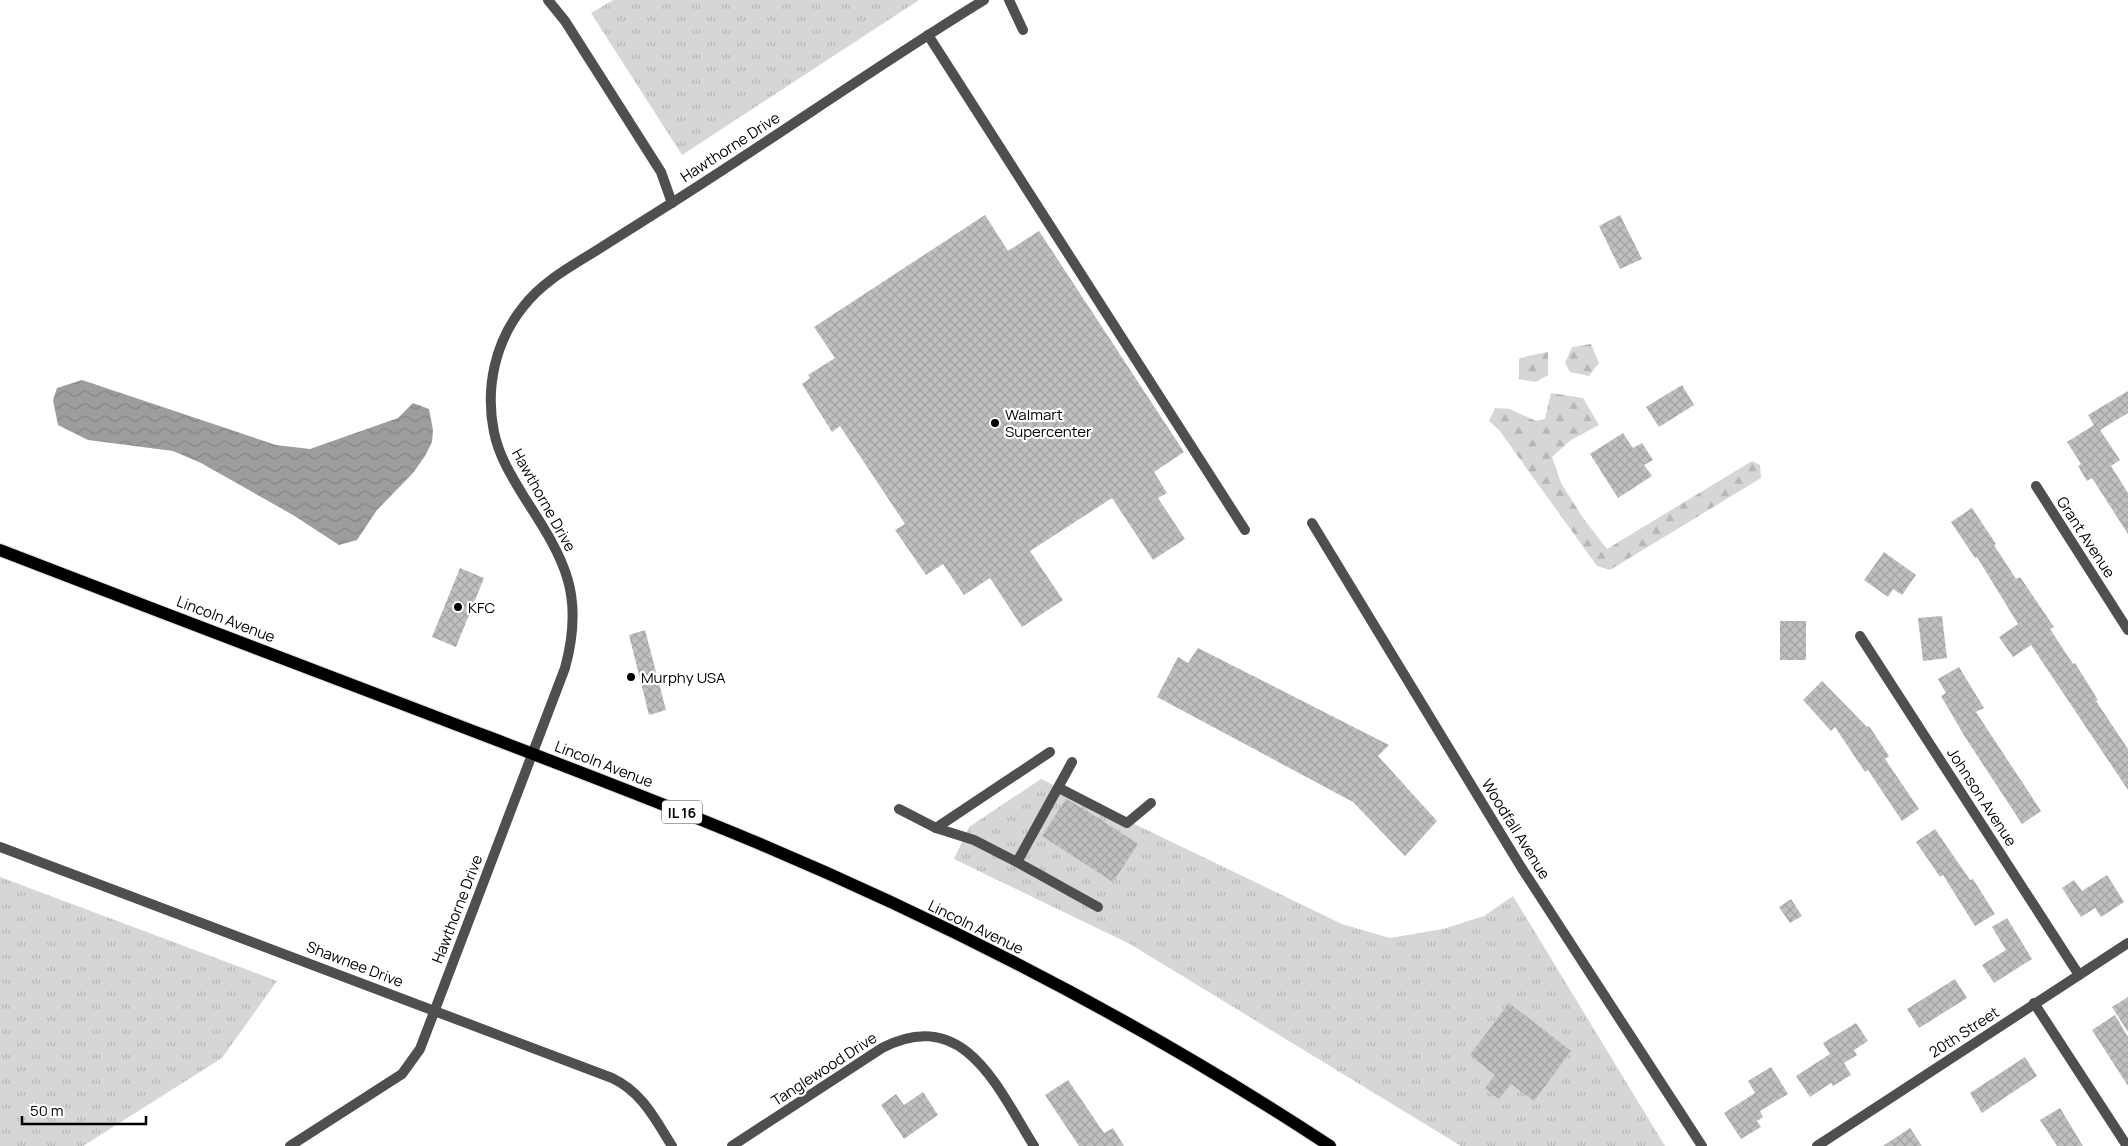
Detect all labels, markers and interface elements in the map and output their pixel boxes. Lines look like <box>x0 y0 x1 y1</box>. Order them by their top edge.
street label: Hawthorne Drive <box>676 107 784 187</box>
place label: Walmart Supercenter <box>1005 404 1092 442</box>
marker: Walmart Supercenter <box>989 417 1001 429</box>
street label: Hawthorne Drive <box>507 445 581 555</box>
street label: Grant Avenue <box>2052 492 2120 582</box>
street label: Lincoln Avenue <box>174 591 278 647</box>
place label: KFC <box>468 597 495 618</box>
marker: KFC <box>452 601 464 613</box>
place label: Murphy USA <box>641 667 726 688</box>
marker: Murphy USA <box>625 671 637 683</box>
street label: Lincoln Avenue <box>552 736 656 792</box>
street label: Johnson Avenue <box>1942 744 2022 851</box>
street label: Woodfall Avenue <box>1477 775 1555 883</box>
road number: IL 16 <box>662 800 702 824</box>
street label: Hawthorne Drive <box>427 851 487 966</box>
street label: Lincoln Avenue <box>925 895 1027 959</box>
street label: Shawnee Drive <box>304 936 407 992</box>
street label: 20th Street <box>1925 1001 2003 1063</box>
street label: Tanglewood Drive <box>767 1027 881 1111</box>
scale bar <box>22 1094 146 1126</box>
text: 50 m <box>30 1100 64 1121</box>

